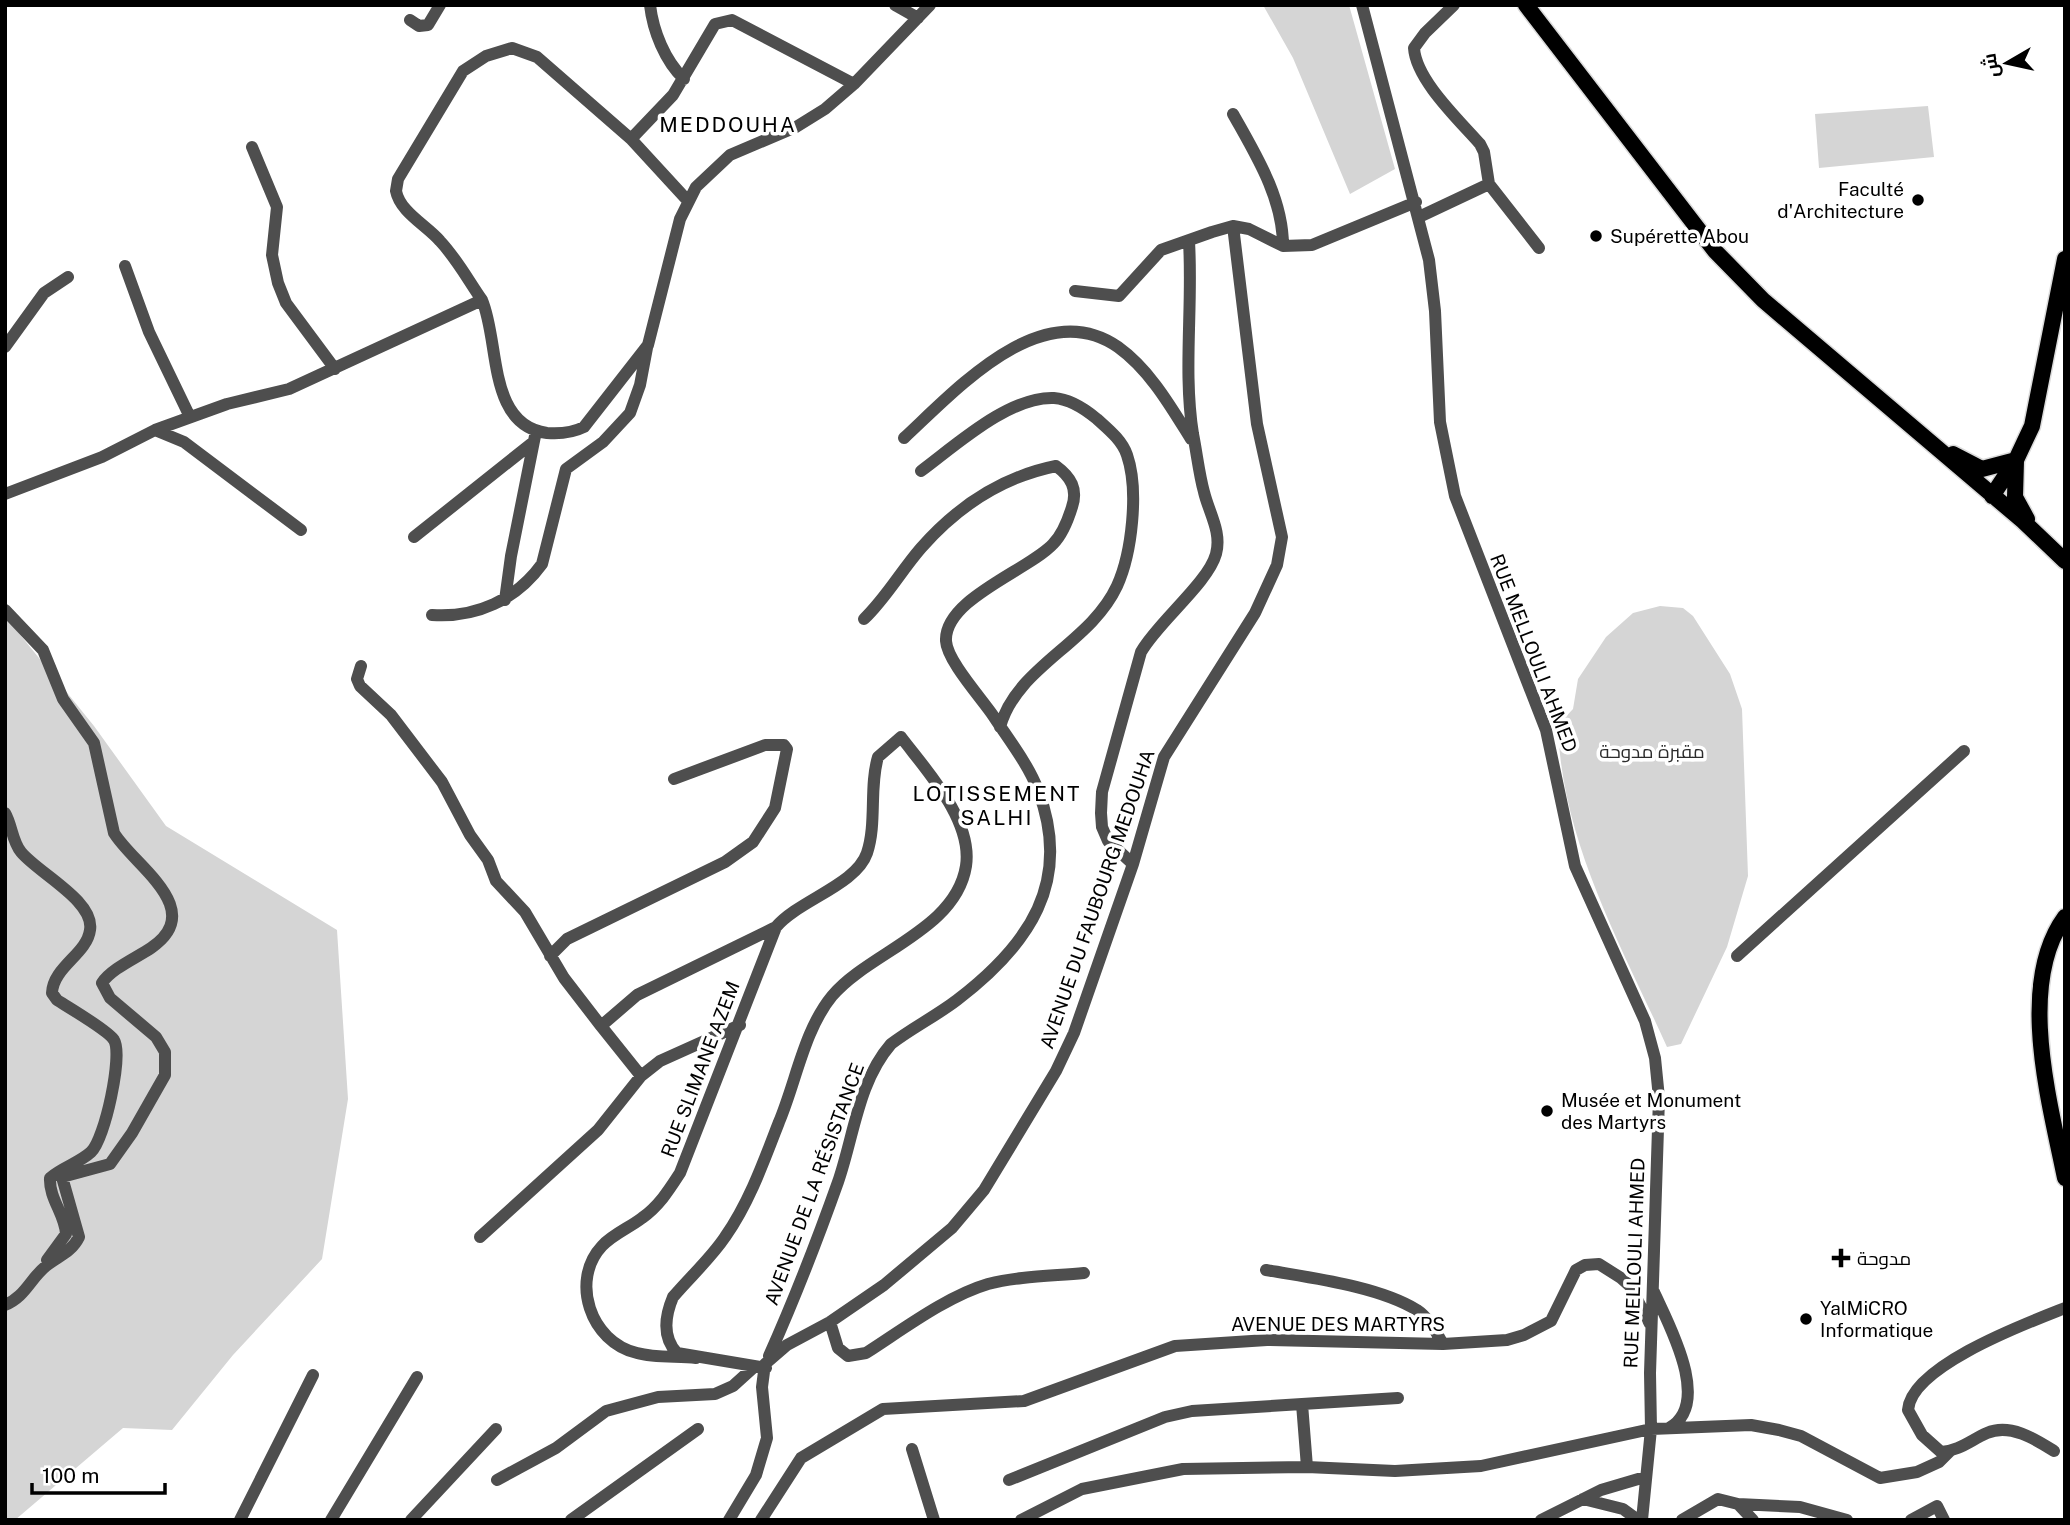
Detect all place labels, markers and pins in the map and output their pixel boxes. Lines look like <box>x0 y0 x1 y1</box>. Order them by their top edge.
place label: Faculté d'Architecture <box>1777 178 1904 222</box>
marker: Faculté d'Architecture <box>1910 192 1926 208</box>
place label: Supérette Abou <box>1610 225 1749 247</box>
marker: Supérette Abou <box>1588 228 1604 244</box>
place label: Musée et Monument des Martyrs <box>1561 1089 1741 1133</box>
marker: Musée et Monument des Martyrs <box>1539 1103 1555 1119</box>
place label: مدوحة <box>1857 1247 1911 1270</box>
marker: مدوحة <box>1831 1248 1851 1268</box>
place label: YalMiCRO Informatique <box>1820 1297 1933 1341</box>
marker: YalMiCRO Informatique <box>1798 1311 1814 1327</box>

